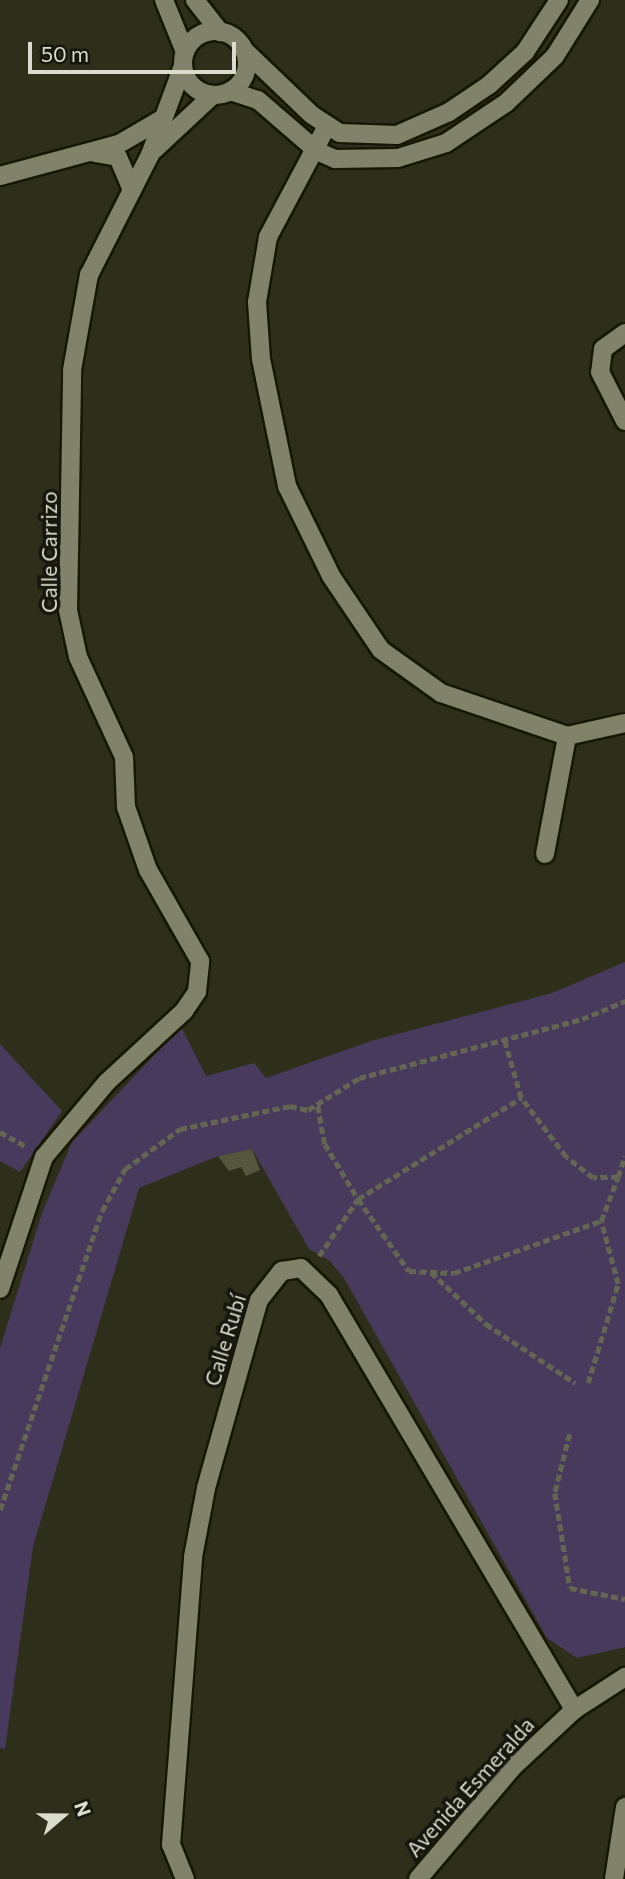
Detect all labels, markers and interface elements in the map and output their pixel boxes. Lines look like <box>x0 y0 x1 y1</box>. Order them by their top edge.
scale bar <box>32 28 240 72</box>
text: 50 m <box>41 41 89 66</box>
street label: Calle Carrizo <box>36 491 62 613</box>
street label: Calle Rubí <box>199 1291 251 1389</box>
street label: Avenida Esmeralda <box>401 1712 539 1862</box>
north arrow <box>28 1781 98 1851</box>
text: N <box>70 1798 96 1819</box>

